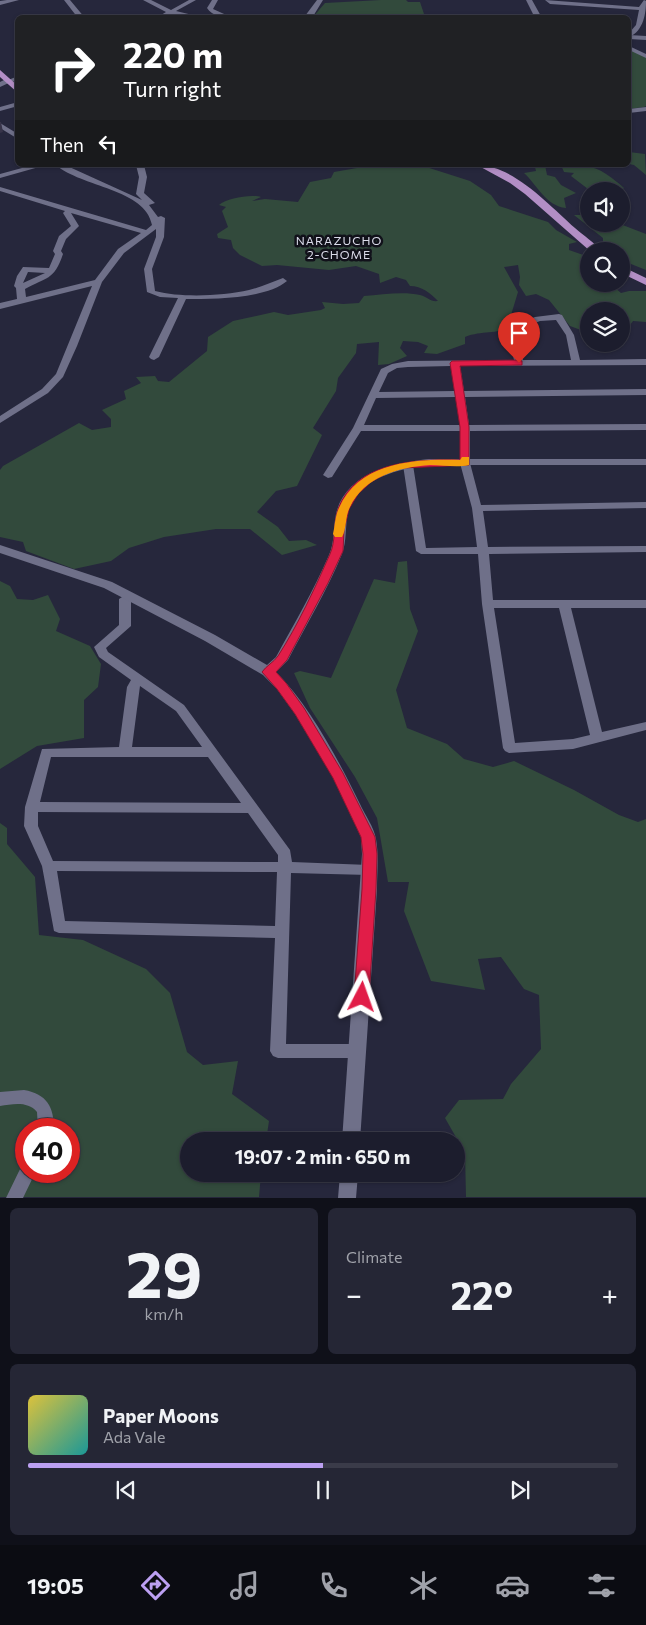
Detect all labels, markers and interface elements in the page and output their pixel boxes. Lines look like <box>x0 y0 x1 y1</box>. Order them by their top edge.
text: 220 m <box>123 32 223 75</box>
icon: right <box>40 35 105 100</box>
text: Turn right <box>123 75 221 102</box>
icon: left <box>94 130 122 158</box>
text: Then <box>40 133 84 156</box>
map controls <box>580 182 630 352</box>
button: sound <box>580 182 630 232</box>
district label: NARAZUCHO 2-CHOME <box>296 233 382 261</box>
button: search <box>580 242 630 292</box>
button: layers <box>580 302 630 352</box>
pin <box>498 312 540 363</box>
icon: arrive <box>505 319 533 347</box>
position arrow <box>335 970 387 1022</box>
speed limit sign: 40 <box>15 1118 80 1183</box>
text: 19:07 · 2 min · 650 m <box>235 1145 410 1168</box>
text: 29 <box>126 1232 202 1311</box>
text: Climate <box>346 1247 402 1266</box>
text: 22° <box>450 1271 513 1318</box>
text: − <box>346 1277 362 1311</box>
text: + <box>602 1277 618 1311</box>
text: km/h <box>145 1304 183 1323</box>
text: Paper Moons <box>103 1404 219 1427</box>
text: Ada Vale <box>103 1427 165 1446</box>
icon: previous <box>112 1476 140 1504</box>
icon: pause <box>309 1476 337 1504</box>
icon: next <box>506 1476 534 1504</box>
icon: directions <box>138 1568 173 1603</box>
icon: music <box>227 1568 262 1603</box>
icon: phone <box>316 1568 351 1603</box>
icon: climate <box>406 1568 441 1603</box>
icon: car <box>495 1568 530 1603</box>
icon: filters <box>584 1568 619 1603</box>
text: 19:05 <box>27 1572 84 1599</box>

